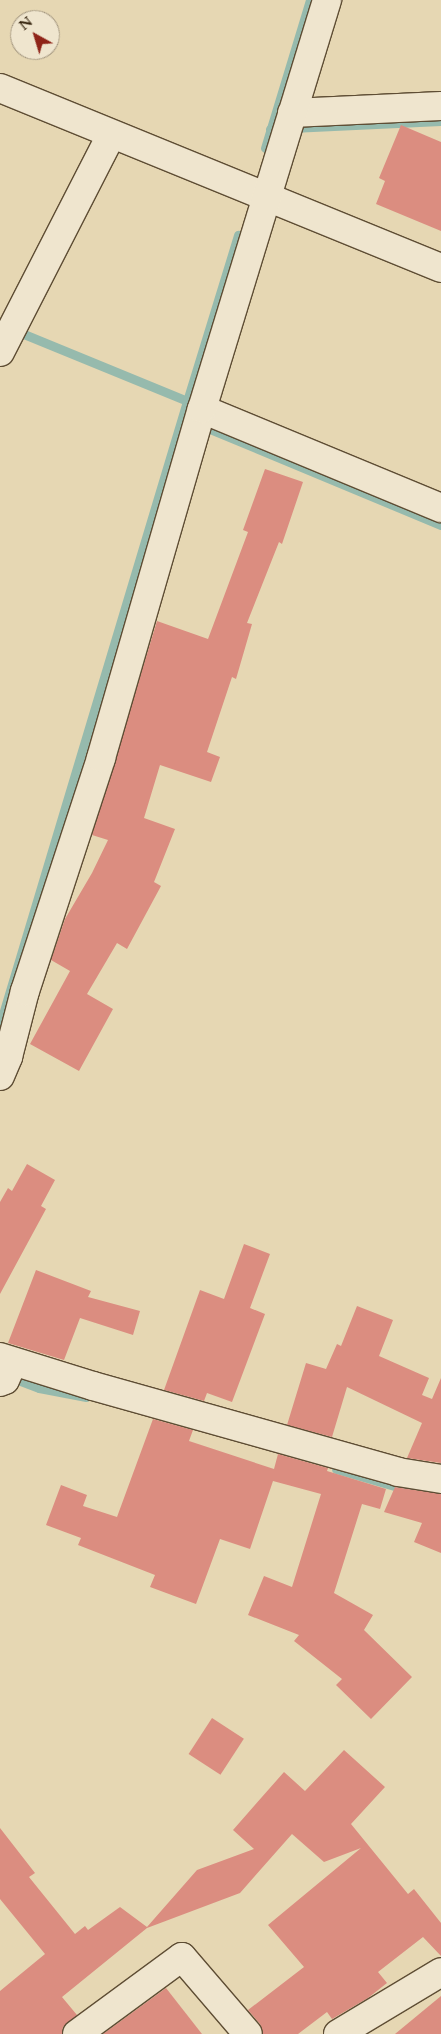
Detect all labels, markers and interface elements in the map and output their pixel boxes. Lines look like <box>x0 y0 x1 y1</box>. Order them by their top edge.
north arrow <box>10 10 60 60</box>
text: N <box>15 13 37 35</box>

